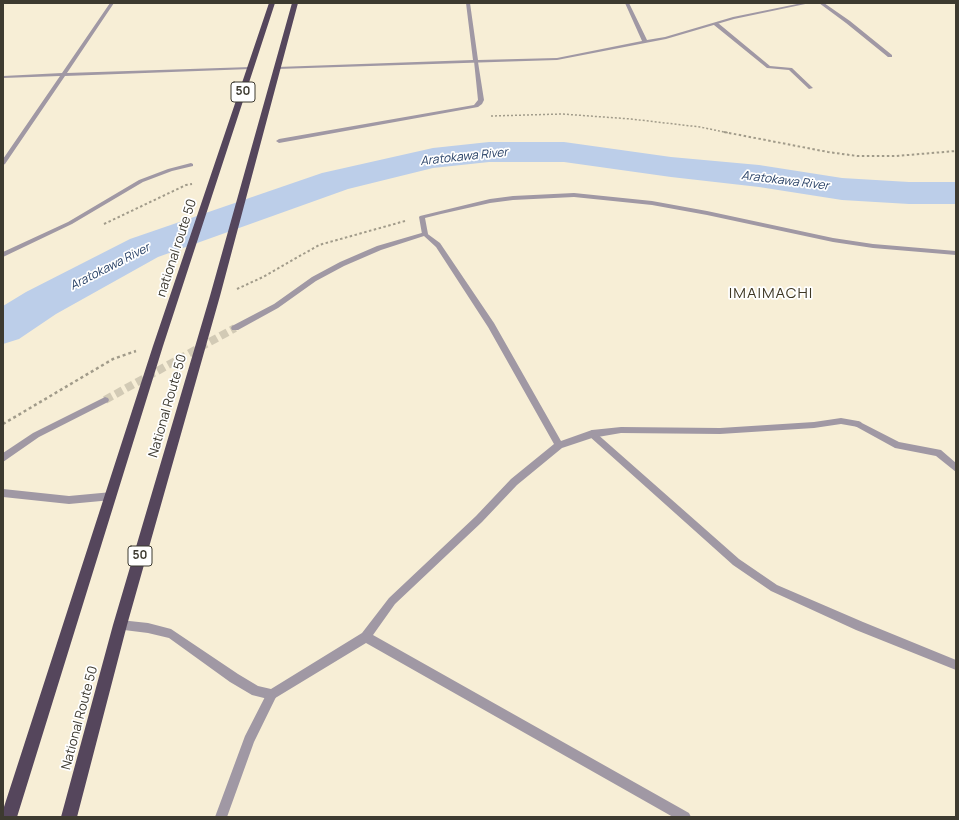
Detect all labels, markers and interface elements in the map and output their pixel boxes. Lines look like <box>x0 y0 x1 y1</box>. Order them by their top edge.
road number: 50 <box>231 82 255 102</box>
water label: Aratokawa River <box>420 145 508 169</box>
water label: Aratokawa River <box>741 168 829 194</box>
street label: national route 50 <box>154 197 200 299</box>
water label: Aratokawa River <box>68 241 152 293</box>
district label: IMAIMACHI <box>729 285 813 303</box>
street label: National Route 50 <box>146 353 190 459</box>
road number: 50 <box>128 546 152 566</box>
street label: National Route 50 <box>59 664 101 772</box>

